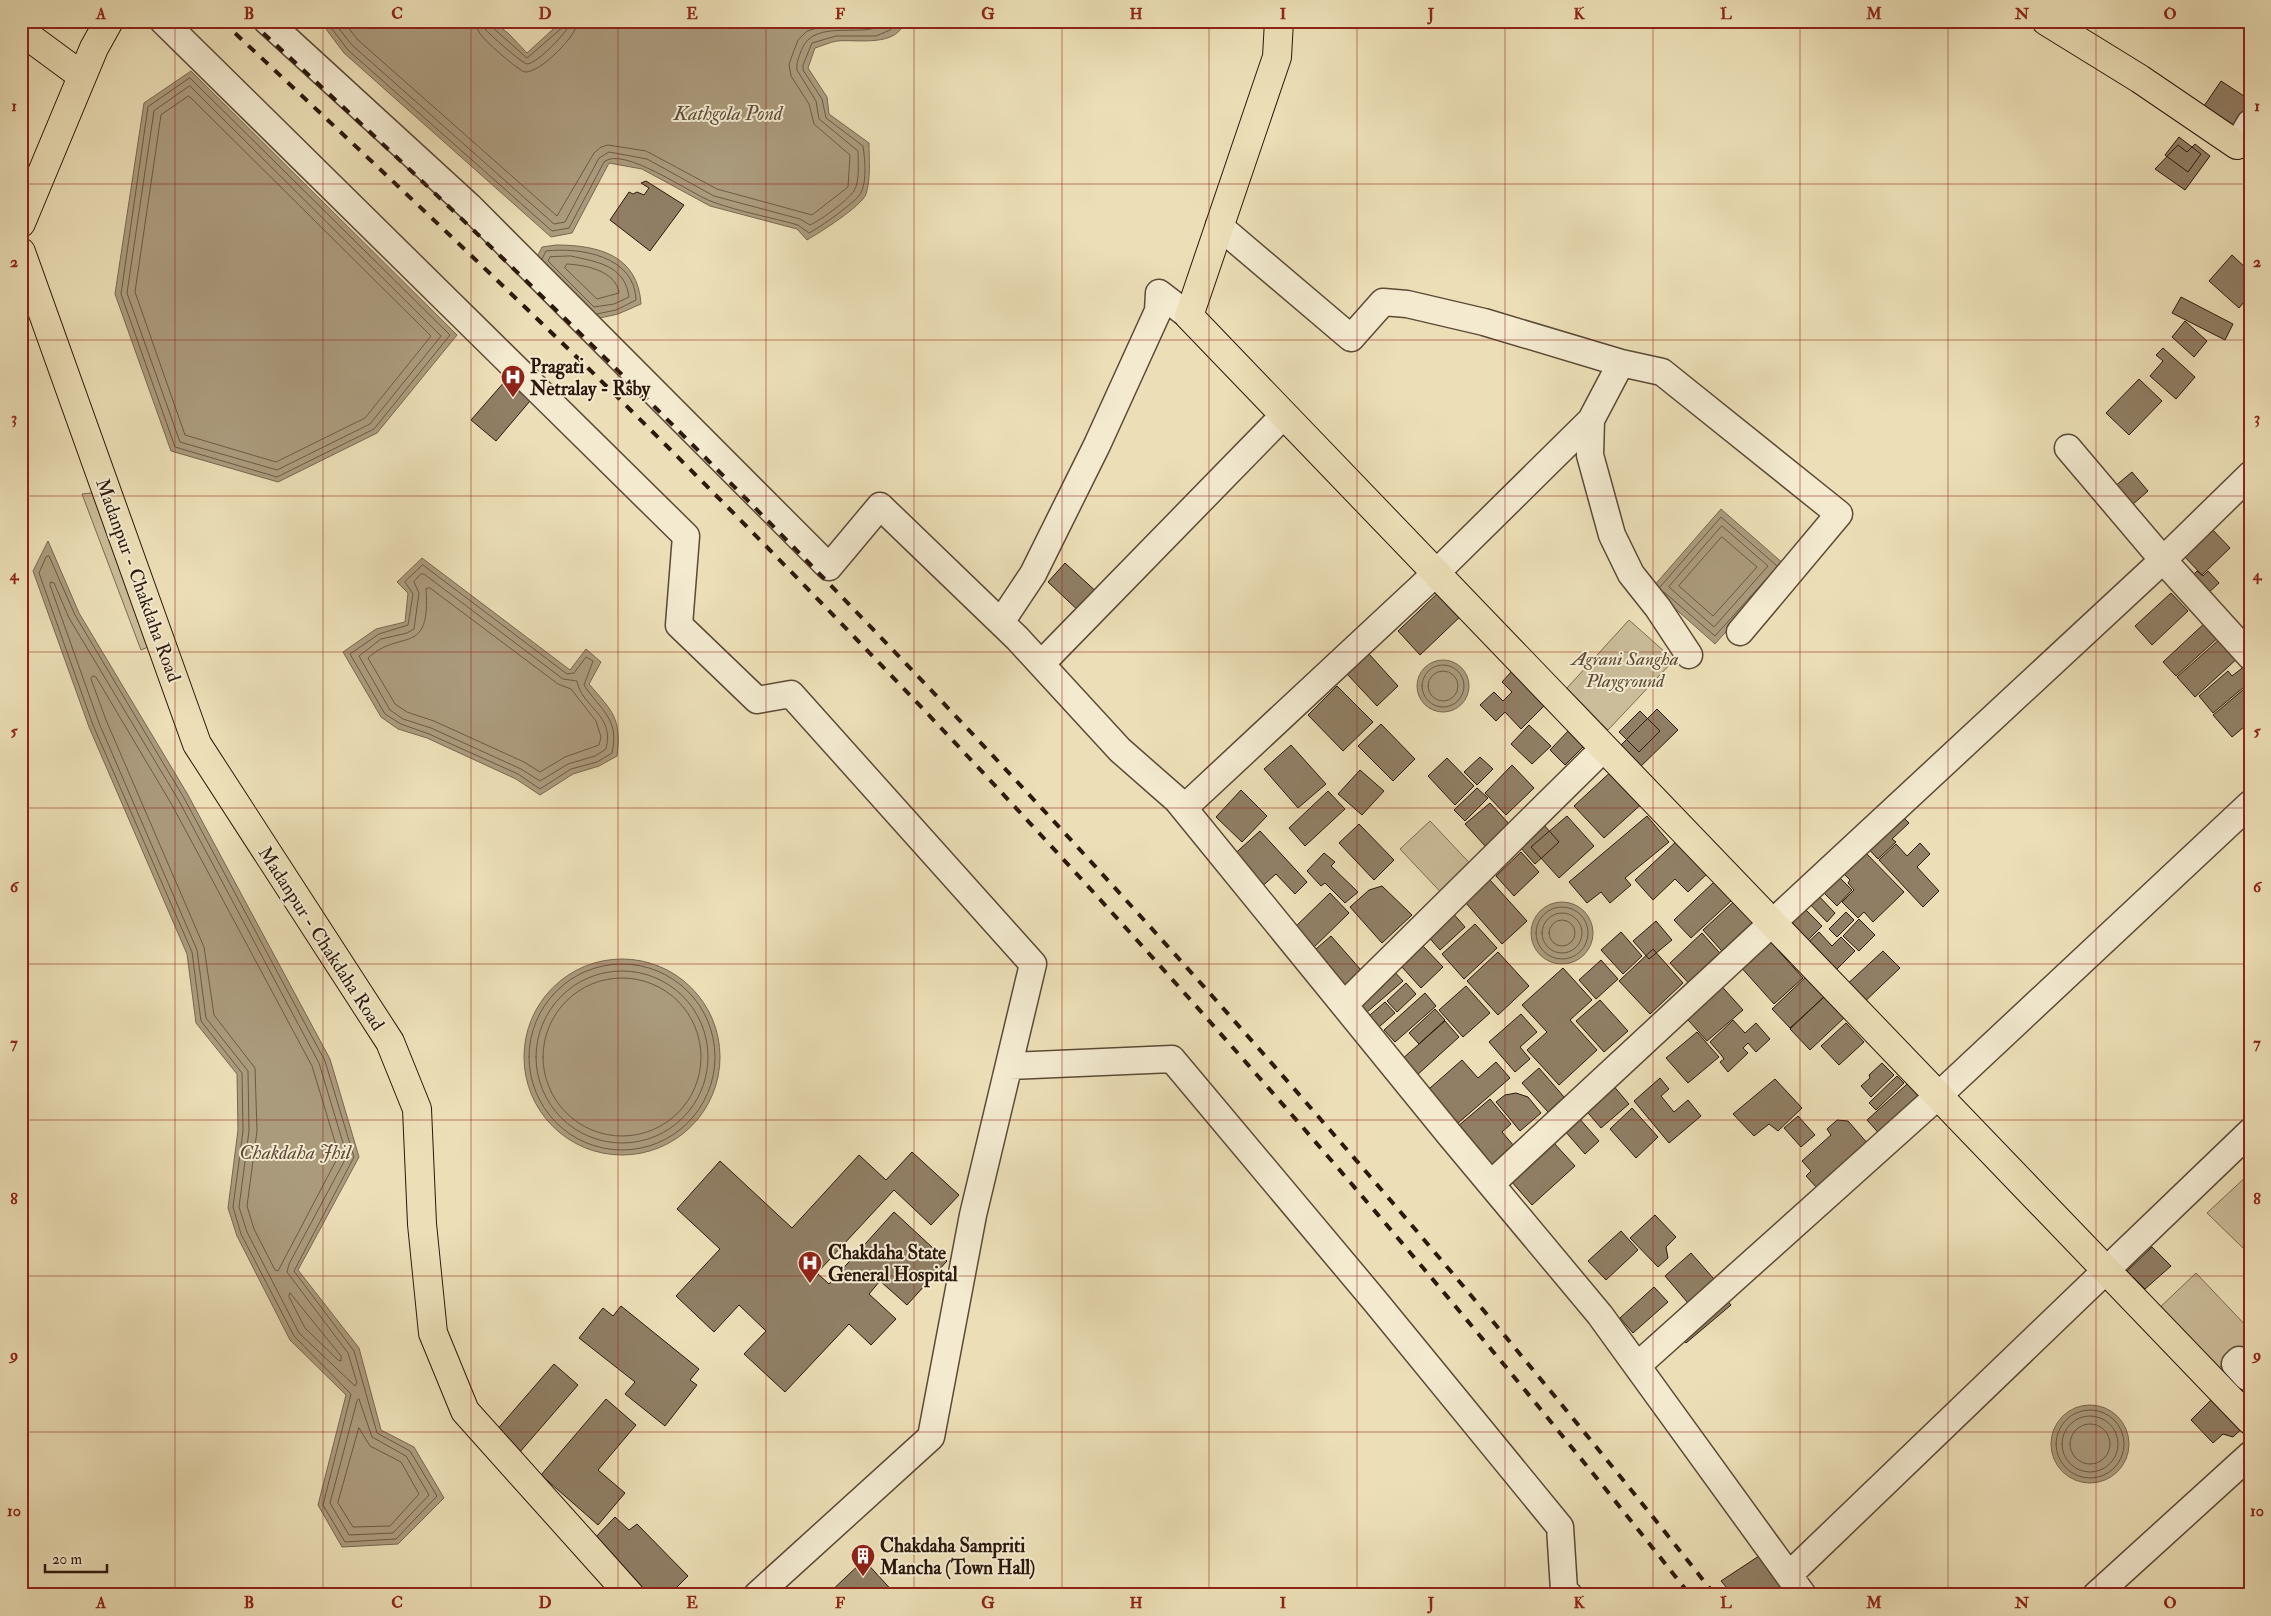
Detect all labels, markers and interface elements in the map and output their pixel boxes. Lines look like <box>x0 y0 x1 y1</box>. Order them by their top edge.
text: A <box>95 4 107 24</box>
text: B <box>244 4 254 24</box>
text: C <box>391 4 403 24</box>
text: D <box>538 4 552 24</box>
text: E <box>686 4 698 24</box>
text: F <box>835 4 845 24</box>
text: G <box>981 4 995 24</box>
text: H <box>1129 4 1143 24</box>
text: I <box>1280 4 1287 24</box>
text: J <box>1427 4 1435 25</box>
text: K <box>1573 4 1585 24</box>
text: L <box>1720 4 1732 24</box>
text: M <box>1865 4 1882 24</box>
text: N <box>2014 4 2030 24</box>
text: O <box>2163 4 2177 24</box>
text: 1 <box>11 96 17 116</box>
text: 1 <box>2254 96 2260 116</box>
water label: Kathgola Pond <box>673 101 784 126</box>
text: 2 <box>10 252 18 272</box>
text: 2 <box>2253 252 2261 272</box>
place label: Pragati Netralay - Rsby <box>529 355 651 402</box>
hospital icon: Pragati Netralay - Rsby <box>500 364 526 398</box>
text: 3 <box>11 408 17 428</box>
text: 3 <box>2254 408 2260 428</box>
street label: Madanpur - Chakdaha Road <box>89 475 186 686</box>
text: 4 <box>9 565 20 585</box>
text: 4 <box>2252 565 2263 585</box>
park label: Agrani Sangha Playground <box>1569 647 1679 693</box>
text: 5 <box>10 721 18 741</box>
text: 5 <box>2253 721 2261 741</box>
street label: Madanpur - Chakdaha Road <box>252 842 390 1036</box>
text: 6 <box>10 877 20 897</box>
text: 6 <box>2253 877 2263 897</box>
text: 7 <box>10 1033 18 1053</box>
text: 7 <box>2253 1033 2261 1053</box>
water label: Chakdaha Jhil <box>239 1140 353 1165</box>
text: 8 <box>10 1189 18 1209</box>
text: 8 <box>2253 1189 2261 1209</box>
place label: Chakdaha State General Hospital <box>828 1241 958 1288</box>
hospital icon: Chakdaha State General Hospital <box>797 1250 823 1284</box>
text: 9 <box>8 1345 18 1365</box>
text: 9 <box>2251 1345 2261 1365</box>
text: 10 <box>7 1501 21 1521</box>
text: 10 <box>2250 1501 2264 1521</box>
place label: Chakdaha Sampriti Mancha (Town Hall) <box>879 1534 1035 1580</box>
scale bar <box>45 1541 108 1573</box>
building icon: Chakdaha Sampriti Mancha (Town Hall) <box>850 1543 876 1577</box>
text: 20 m <box>52 1550 82 1569</box>
text: A <box>95 1593 107 1613</box>
text: B <box>244 1593 254 1613</box>
text: C <box>391 1593 403 1613</box>
text: D <box>538 1593 552 1613</box>
text: E <box>686 1593 698 1613</box>
text: F <box>835 1593 845 1613</box>
text: G <box>981 1593 995 1613</box>
text: H <box>1129 1593 1143 1613</box>
text: I <box>1280 1593 1287 1613</box>
text: J <box>1427 1593 1435 1614</box>
text: K <box>1573 1593 1585 1613</box>
text: L <box>1720 1593 1732 1613</box>
text: M <box>1865 1593 1882 1613</box>
text: N <box>2014 1593 2030 1613</box>
text: O <box>2163 1593 2177 1613</box>

